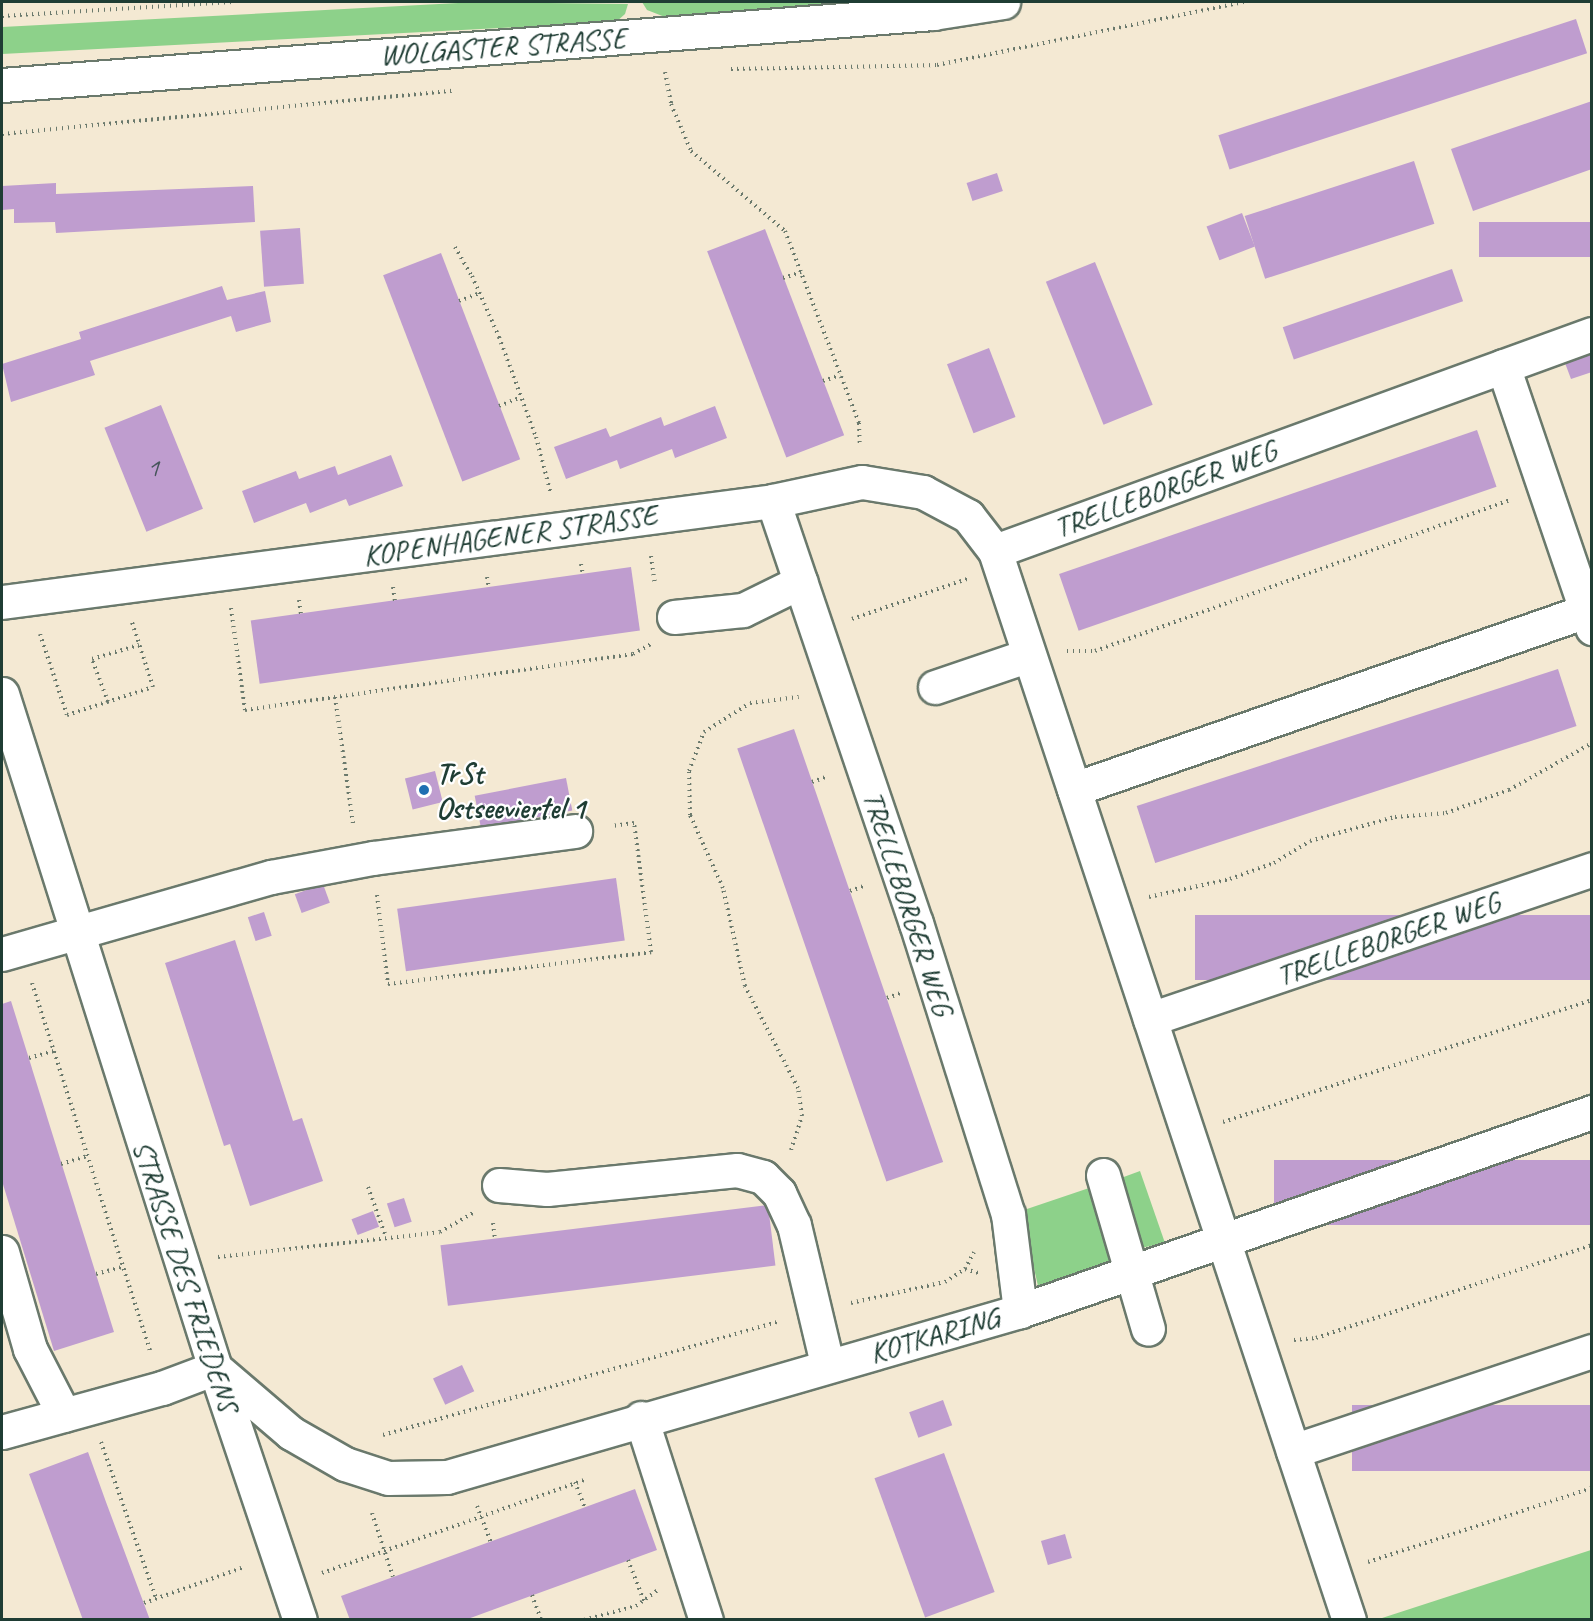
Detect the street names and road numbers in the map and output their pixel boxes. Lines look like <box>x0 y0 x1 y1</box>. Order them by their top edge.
street label: WOLGASTER STRASSE <box>379 19 627 73</box>
street label: TRELLEBORGER WEG <box>1048 432 1282 546</box>
street label: KOPENHAGENER STRASSE <box>361 497 659 573</box>
street label: TRELLEBORGER WEG <box>855 786 961 1020</box>
street label: TRELLEBORGER WEG <box>1271 884 1505 994</box>
street label: STRASSE DES FRIEDENS <box>125 1135 247 1417</box>
street label: KOTKARING <box>865 1299 1003 1371</box>

